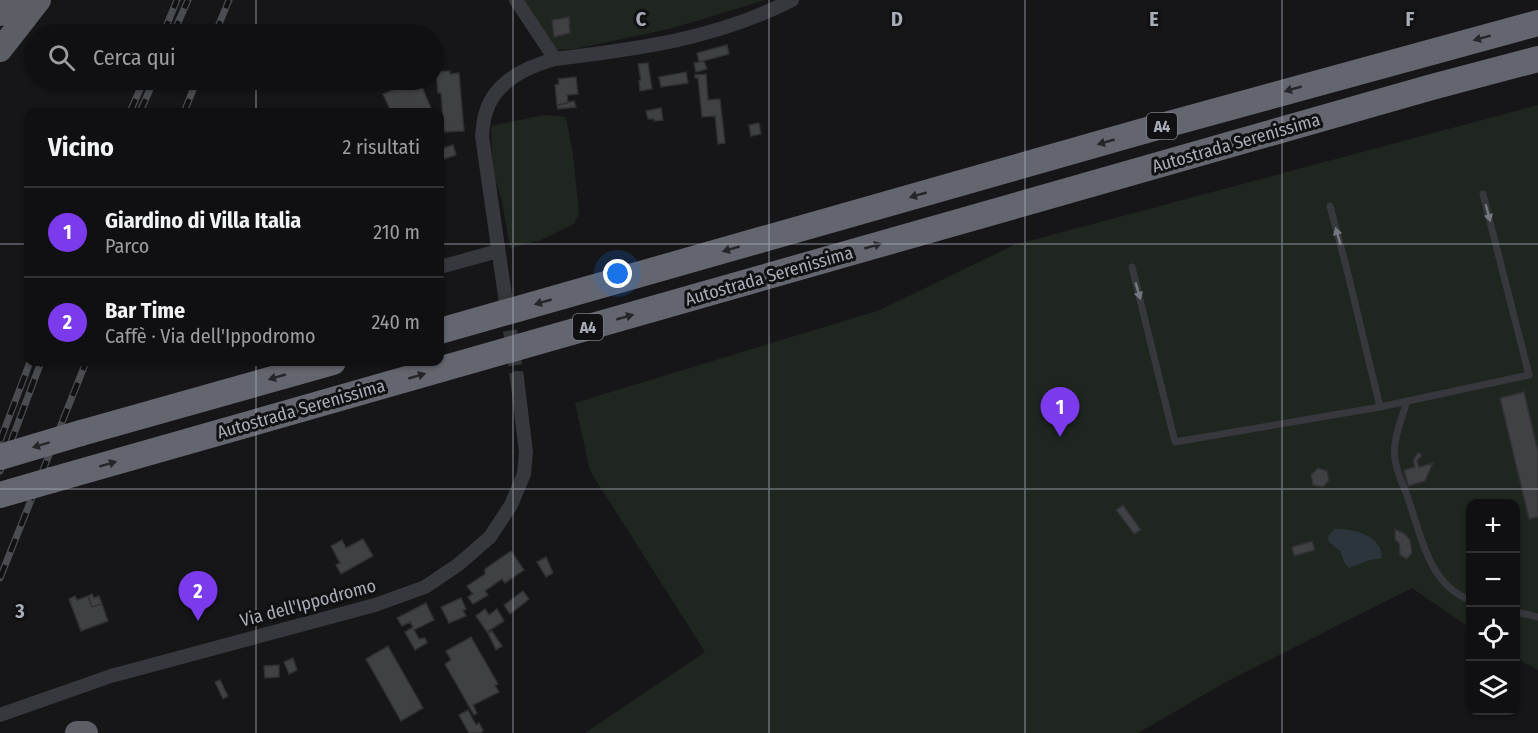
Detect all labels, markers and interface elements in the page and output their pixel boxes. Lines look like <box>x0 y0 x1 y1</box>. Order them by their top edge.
text: C <box>636 7 647 31</box>
text: D <box>891 7 903 31</box>
text: E <box>1149 7 1159 31</box>
text: F <box>1406 7 1415 31</box>
search box <box>24 24 444 90</box>
one-way arrow <box>1472 34 1490 43</box>
icon: search <box>45 41 78 74</box>
text: Cerca qui <box>93 44 176 71</box>
one-way arrow <box>1284 85 1302 94</box>
street label: Autostrada Serenissima <box>1149 108 1323 178</box>
road number: A4 <box>1147 113 1177 139</box>
text: Vicino <box>48 132 114 163</box>
text: 2 risultati <box>342 135 420 159</box>
one-way arrow <box>1096 138 1114 147</box>
one-way arrow <box>909 191 927 200</box>
one-way arrow <box>1484 204 1493 222</box>
text: Giardino di Villa Italia <box>105 207 301 234</box>
text: 1 <box>63 220 72 244</box>
text: 210 m <box>373 220 420 244</box>
one-way arrow <box>1333 227 1342 245</box>
text: Parco <box>105 234 149 258</box>
street label: Autostrada Serenissima <box>682 241 856 311</box>
one-way arrow <box>864 241 882 250</box>
one-way arrow <box>722 245 740 254</box>
your location <box>603 259 632 288</box>
one-way arrow <box>1134 282 1144 300</box>
text: Bar Time <box>105 297 185 324</box>
one-way arrow <box>534 298 552 307</box>
text: 2 <box>63 310 72 334</box>
text: 240 m <box>371 310 420 334</box>
one-way arrow <box>615 311 634 321</box>
road number: A4 <box>573 314 603 340</box>
text: Caffè · Via dell'Ippodromo <box>105 324 316 348</box>
one-way arrow <box>408 371 426 380</box>
one-way arrow <box>268 373 286 383</box>
street label: Autostrada Serenissima <box>214 374 388 444</box>
pin: 1 <box>1040 388 1080 437</box>
one-way arrow <box>32 441 50 450</box>
one-way arrow <box>99 459 117 468</box>
map controls <box>1466 499 1520 715</box>
button: + <box>1466 499 1520 553</box>
button: − <box>1466 553 1520 607</box>
pin: 2 <box>178 572 218 621</box>
street label: Via dell'Ippodromo <box>238 574 378 632</box>
text: 3 <box>14 599 25 623</box>
button: locate <box>1466 607 1520 661</box>
button: layers <box>1466 661 1520 715</box>

